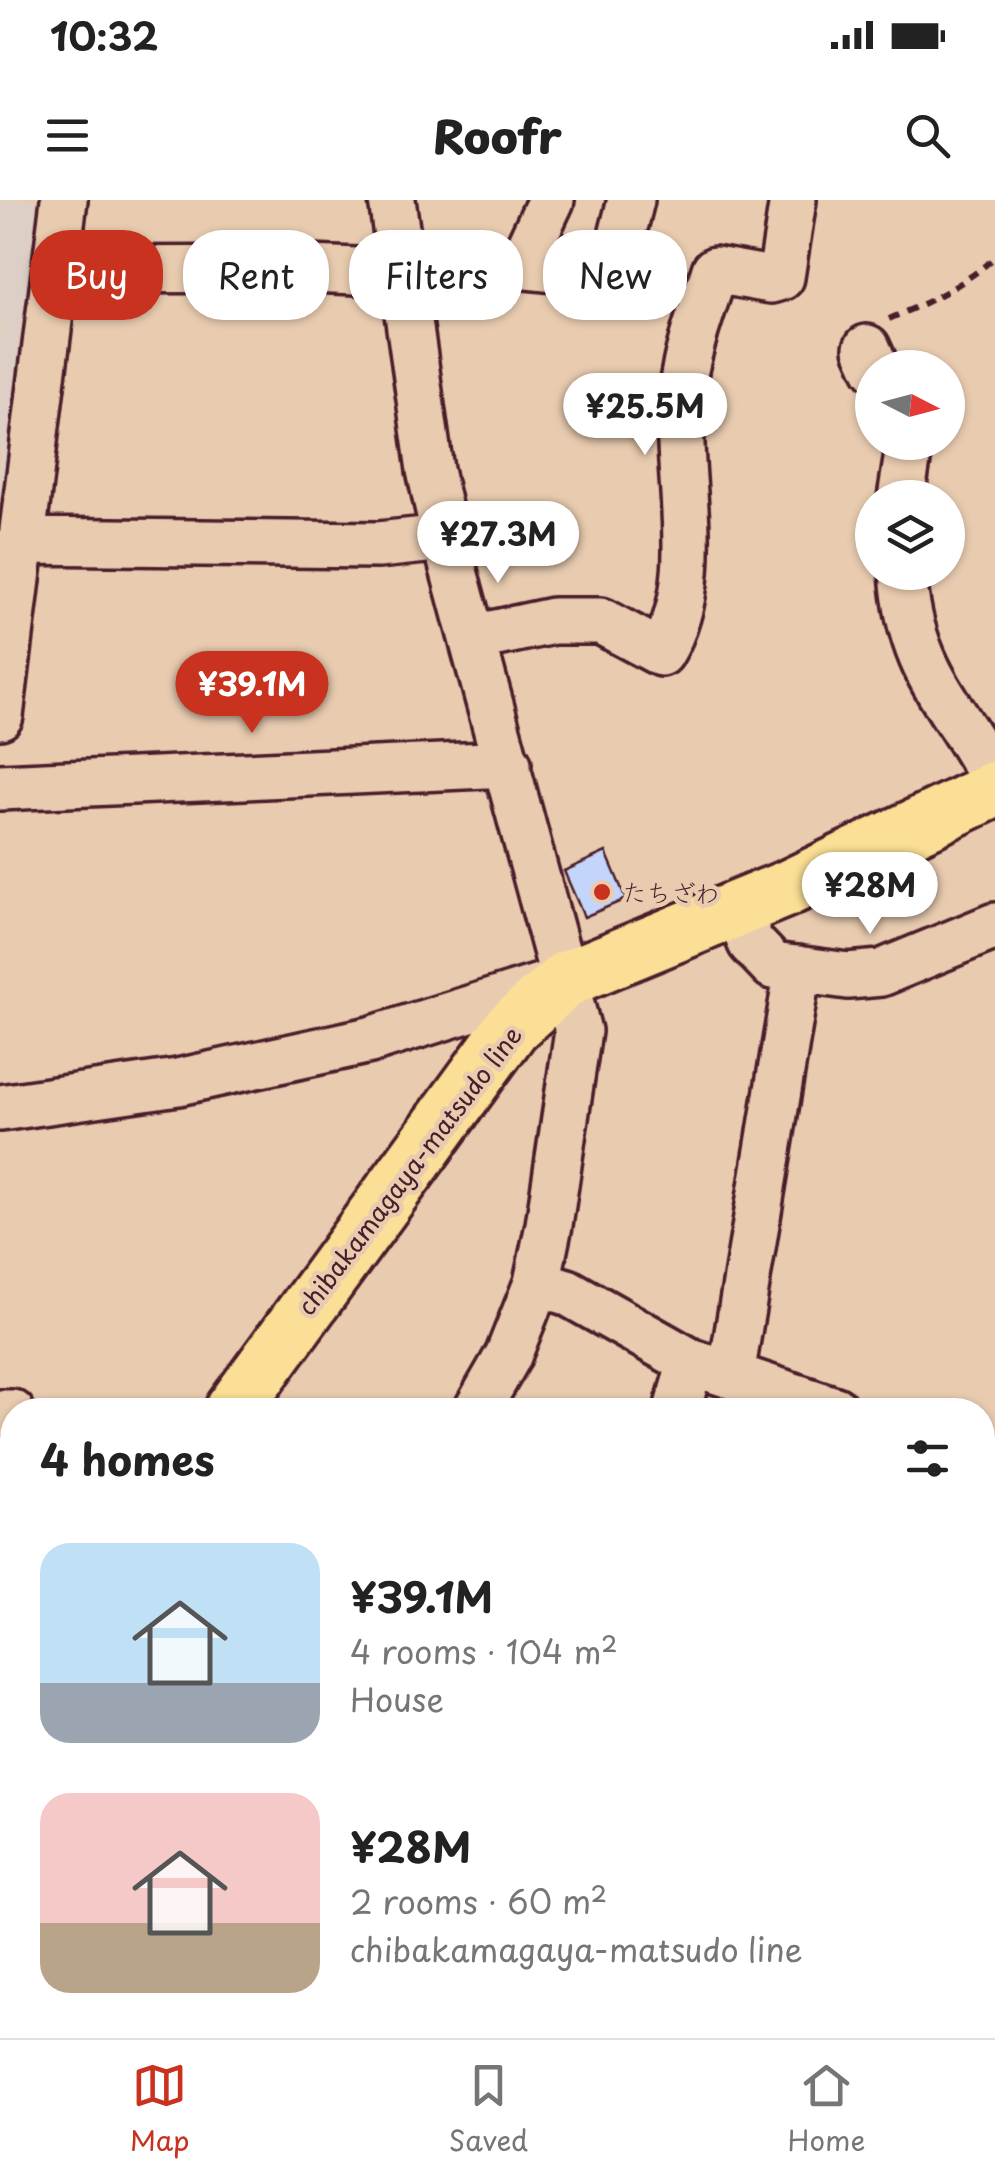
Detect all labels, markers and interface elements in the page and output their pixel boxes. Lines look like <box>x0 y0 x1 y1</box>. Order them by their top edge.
text: 10:32 <box>50 7 158 64</box>
text: Roofr <box>433 101 562 169</box>
icon: menu <box>40 108 95 163</box>
icon: search <box>900 108 955 163</box>
chip: Buy <box>30 230 163 320</box>
chip: Rent <box>183 230 329 320</box>
chip: Filters <box>349 230 523 320</box>
chip: New <box>543 230 687 320</box>
north arrow <box>855 350 965 460</box>
map controls <box>855 350 965 590</box>
pin: ¥25.5M <box>564 373 726 458</box>
text: ¥25.5M <box>585 381 705 429</box>
button: layers <box>855 480 965 590</box>
pin: ¥27.3M <box>417 501 579 586</box>
text: ¥27.3M <box>439 509 557 557</box>
pin: ¥39.1M <box>171 651 333 736</box>
text: ¥39.1M <box>197 659 307 707</box>
pin: ¥28M <box>811 852 929 937</box>
text: ¥28M <box>824 860 916 908</box>
place label: たちざわ <box>622 873 720 911</box>
marker: たちざわ <box>591 881 613 903</box>
street label: chibakamagaya-matsudo line <box>287 1017 531 1323</box>
text: 4 homes <box>40 1427 215 1490</box>
icon: filters <box>900 1431 955 1486</box>
text: ¥39.1M <box>350 1564 493 1627</box>
icon: home <box>120 1583 240 1703</box>
text: 4 rooms · 104 m² <box>350 1627 618 1675</box>
text: House <box>350 1675 444 1723</box>
text: ¥28M <box>350 1814 471 1877</box>
icon: home <box>120 1833 240 1953</box>
text: 2 rooms · 60 m² <box>350 1877 607 1925</box>
text: chibakamagaya-matsudo line <box>350 1925 803 1973</box>
tab: Map <box>130 2058 189 2161</box>
tab: Saved <box>449 2058 528 2161</box>
tab: Home <box>787 2058 865 2161</box>

